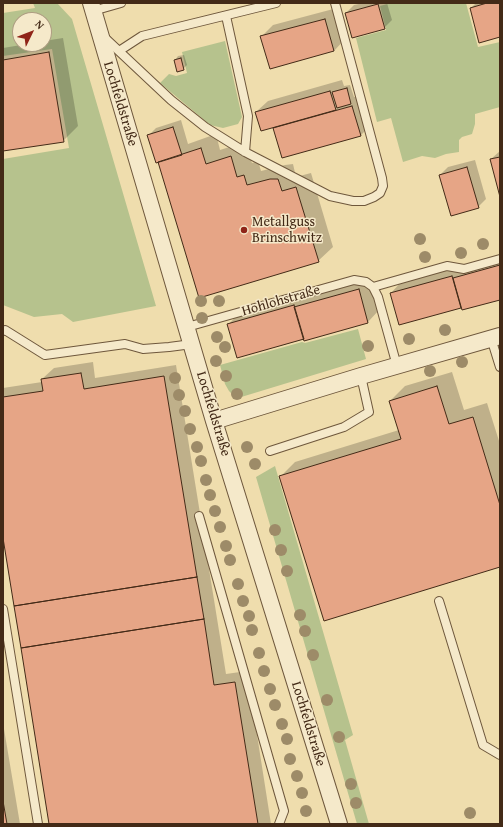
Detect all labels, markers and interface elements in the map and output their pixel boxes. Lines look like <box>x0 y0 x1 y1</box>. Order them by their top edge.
north arrow <box>12 12 52 52</box>
text: N <box>32 16 48 33</box>
street label: Lochfeldstraße <box>99 60 141 148</box>
place label: Metallguss Brinschwitz <box>252 214 322 246</box>
marker: Metallguss Brinschwitz <box>239 225 249 235</box>
street label: Hohlohstraße <box>240 282 322 320</box>
street label: Lochfeldstraße <box>192 370 234 458</box>
street label: Lochfeldstraße <box>287 680 329 768</box>

